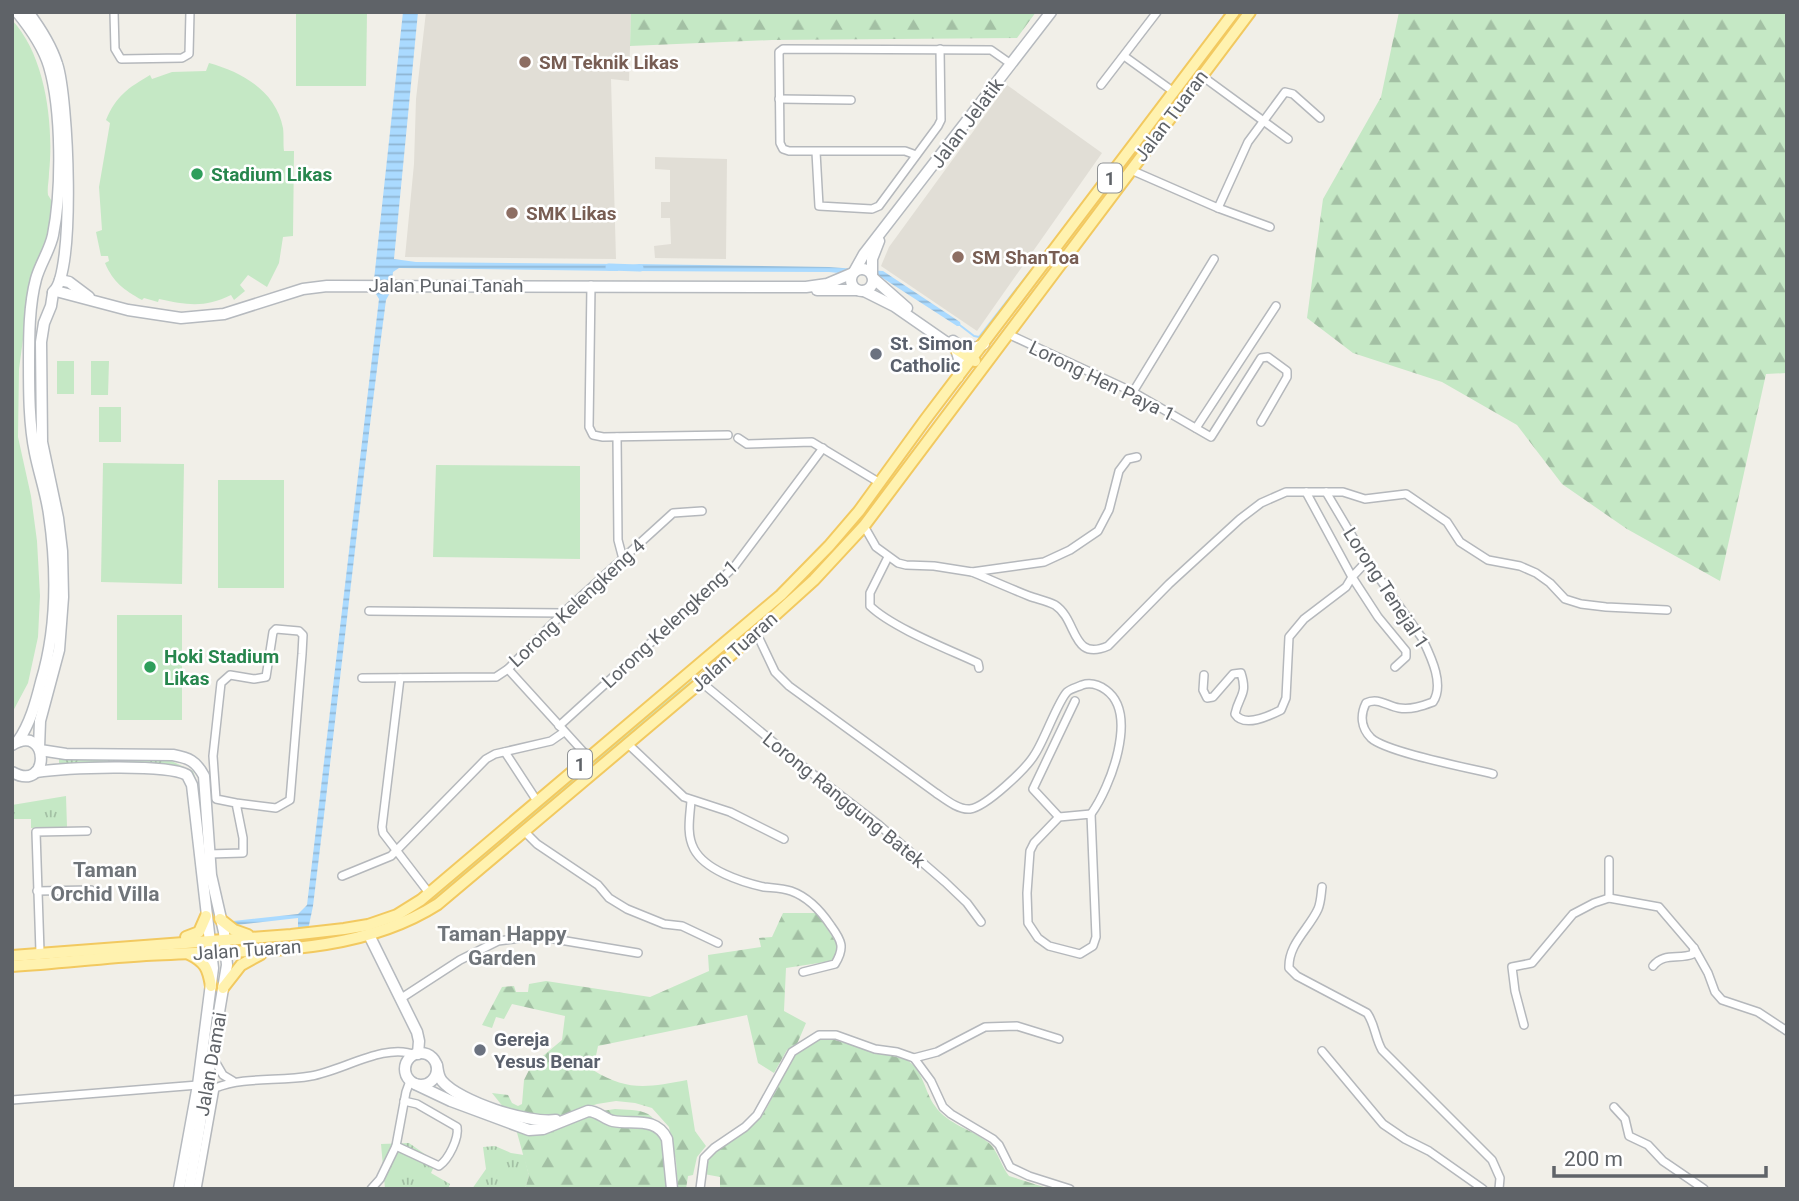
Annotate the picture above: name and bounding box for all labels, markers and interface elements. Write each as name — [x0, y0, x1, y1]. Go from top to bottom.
place label: SM Teknik Likas — [539, 51, 679, 74]
marker: SM Teknik Likas — [517, 54, 533, 70]
street label: Jalan Tuaran — [1129, 66, 1213, 166]
street label: Jalan Jelatik — [926, 73, 1009, 173]
place label: Stadium Likas — [211, 163, 332, 186]
road number: 1 — [1098, 163, 1122, 192]
marker: Stadium Likas — [189, 166, 205, 182]
place label: SMK Likas — [526, 202, 617, 225]
marker: SMK Likas — [504, 205, 520, 221]
place label: SM ShanToa — [972, 246, 1079, 269]
marker: SM ShanToa — [950, 249, 966, 265]
street label: Jalan Punai Tanah — [368, 274, 524, 297]
place label: St. Simon Catholic — [890, 332, 973, 377]
street label: Lorong Hen Paya 1 — [1025, 336, 1179, 426]
marker: St. Simon Catholic — [868, 346, 884, 362]
street label: Lorong Tenejal 1 — [1338, 523, 1434, 653]
street label: Lorong Kelengkeng 4 — [504, 534, 650, 672]
street label: Lorong Kelengkeng 1 — [597, 555, 743, 693]
street label: Jalan Tuaran — [686, 607, 782, 697]
place label: Hoki Stadium Likas — [164, 645, 279, 690]
marker: Hoki Stadium Likas — [142, 659, 158, 675]
street label: Lorong Ranggung Batek — [758, 727, 930, 873]
road number: 1 — [568, 750, 592, 778]
district label: Taman Orchid Villa — [51, 858, 159, 906]
district label: Taman Happy Garden — [437, 922, 567, 970]
street label: Jalan Tuaran — [192, 935, 302, 965]
street label: Jalan Damai — [191, 1010, 231, 1118]
place label: Gereja Yesus Benar — [494, 1028, 601, 1073]
marker: Gereja Yesus Benar — [472, 1042, 488, 1058]
scale bar — [1554, 1134, 1766, 1178]
text: 200 m — [1564, 1147, 1623, 1171]

